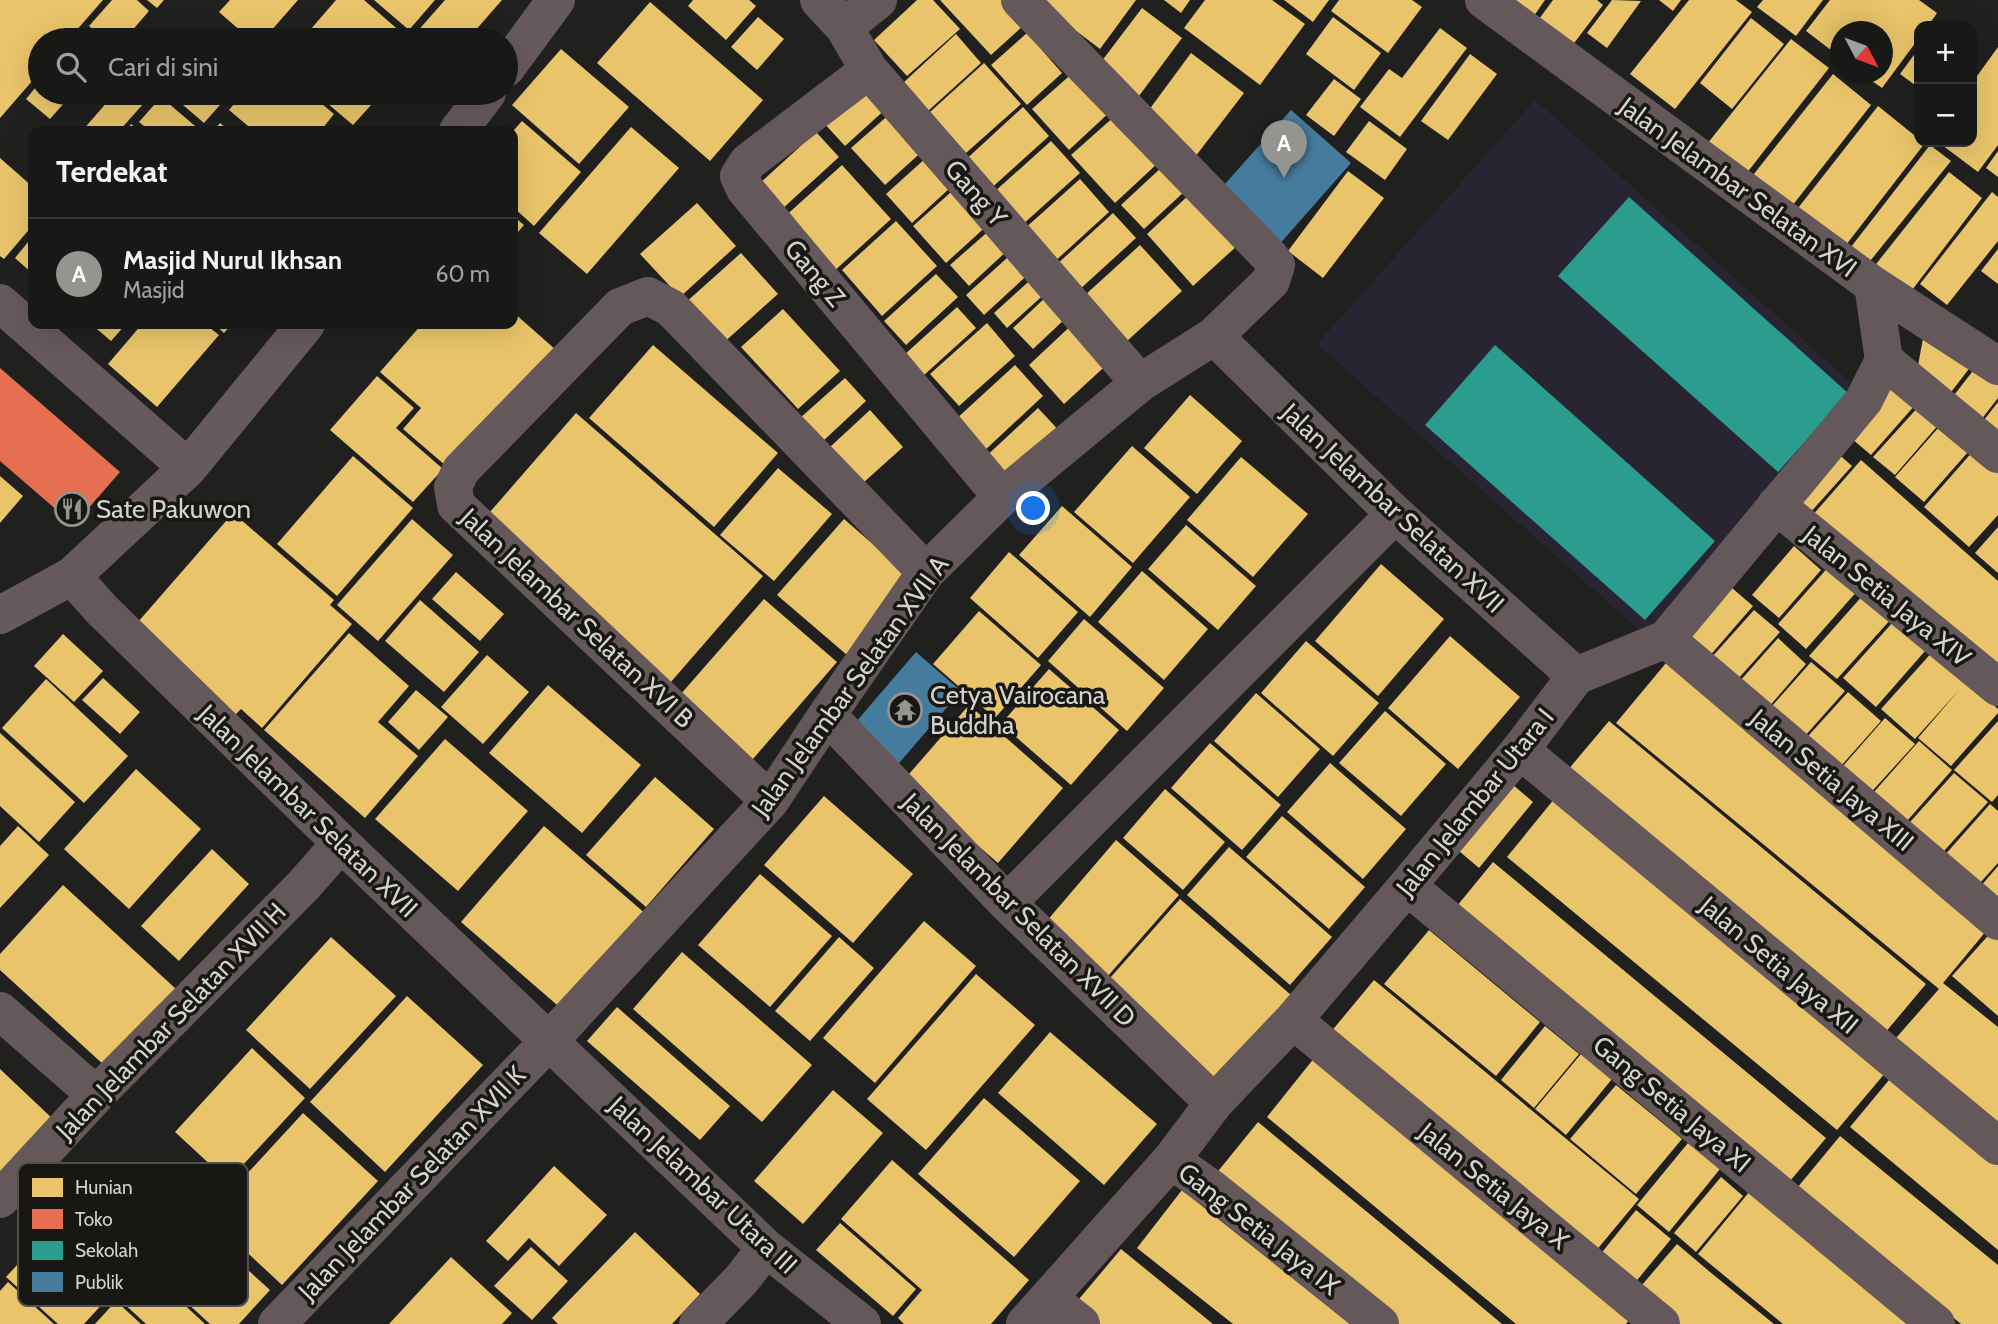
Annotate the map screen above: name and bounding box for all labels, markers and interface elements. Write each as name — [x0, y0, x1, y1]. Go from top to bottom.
north arrow — [1830, 21, 1893, 84]
map controls — [1914, 21, 1977, 147]
button: + — [1914, 21, 1977, 84]
search box — [28, 28, 518, 105]
icon: search — [52, 48, 90, 86]
text: Cari di sini — [108, 51, 218, 83]
button: − — [1914, 84, 1977, 147]
street label: Jalan Jelambar Selatan XVI — [1612, 89, 1863, 284]
pin: A — [1261, 120, 1307, 178]
text: Terdekat — [56, 153, 168, 190]
street label: Gang Y — [938, 153, 1014, 233]
street label: Gang Z — [778, 233, 853, 314]
text: Masjid Nurul Ikhsan — [123, 244, 342, 276]
text: A — [72, 260, 86, 288]
text: 60 m — [436, 260, 490, 288]
text: Masjid — [123, 276, 185, 304]
street label: Jalan Jelambar Selatan XVII — [1274, 396, 1511, 620]
restaurant icon: Sate Pakuwon — [53, 490, 91, 528]
your location — [1016, 491, 1050, 525]
place label: Sate Pakuwon — [96, 493, 251, 525]
street label: Jalan Jelambar Selatan XVI B — [453, 501, 700, 735]
street label: Jalan Setia Jaya XIV — [1796, 518, 1977, 673]
street label: Jalan Jelambar Selatan XVII A — [744, 549, 955, 824]
place label: Cetya Vairocana Buddha — [930, 679, 1106, 741]
temple icon: Cetya Vairocana Buddha — [886, 691, 924, 729]
street label: Jalan Jelambar Selatan XVII — [191, 697, 424, 924]
street label: Jalan Jelambar Utara I — [1389, 702, 1561, 903]
street label: Jalan Setia Jaya XIII — [1743, 702, 1920, 858]
street label: Jalan Jelambar Selatan XVII D — [895, 786, 1143, 1034]
street label: Jalan Setia Jaya XII — [1692, 889, 1865, 1041]
street label: Jalan Jelambar Selatan XVII H — [49, 896, 293, 1147]
street label: Gang Setia Jaya XI — [1587, 1029, 1757, 1179]
street label: Jalan Jelambar Selatan XVII K — [291, 1059, 533, 1308]
street label: Jalan Jelambar Utara III — [601, 1089, 804, 1281]
street label: Jalan Setia Jaya X — [1412, 1115, 1576, 1257]
street label: Gang Setia Jaya IX — [1172, 1156, 1347, 1302]
legend — [18, 1163, 248, 1306]
text: Hunian — [75, 1176, 133, 1199]
text: Toko — [75, 1208, 113, 1231]
text: Sekolah — [75, 1239, 138, 1262]
text: Publik — [75, 1271, 124, 1294]

